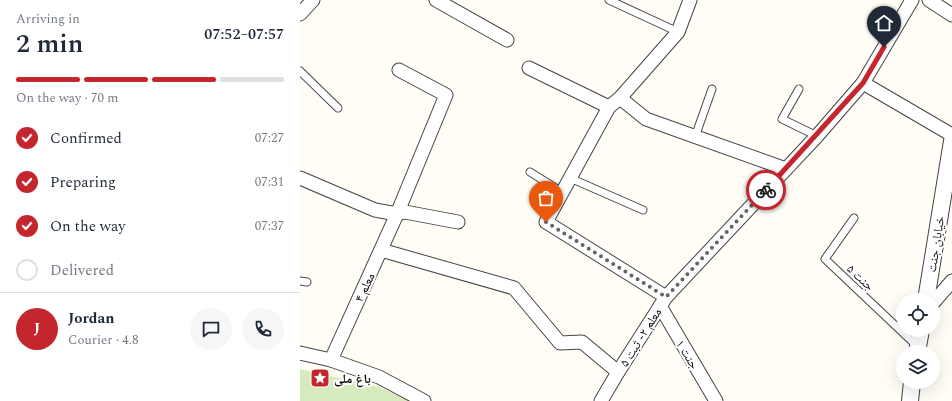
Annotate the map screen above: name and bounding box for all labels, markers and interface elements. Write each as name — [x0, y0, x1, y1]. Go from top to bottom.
pin — [867, 6, 901, 47]
text: Arriving in — [16, 9, 80, 29]
icon: home — [873, 12, 895, 34]
text: 07:52–07:57 — [204, 23, 284, 46]
text: 2 min — [16, 24, 83, 64]
text: On the way · 70 m — [16, 88, 119, 108]
icon: check — [16, 127, 38, 149]
text: Confirmed — [50, 127, 122, 150]
text: 07:27 — [255, 128, 284, 148]
courier — [746, 170, 786, 210]
icon: check — [16, 171, 38, 193]
text: Preparing — [50, 171, 116, 194]
text: 07:31 — [255, 172, 284, 192]
icon: bike — [755, 179, 777, 201]
pin — [529, 181, 563, 222]
icon: bag — [535, 187, 557, 209]
icon: check — [16, 215, 38, 237]
text: On the way — [50, 215, 125, 238]
street label: خیابان جنت — [922, 215, 950, 274]
text: 07:37 — [255, 216, 284, 236]
text: Delivered — [50, 259, 114, 282]
street label: جنت ۵ — [842, 260, 879, 296]
street label: معلم ۴ — [349, 269, 380, 305]
map controls — [896, 293, 940, 389]
button: locate — [896, 293, 940, 337]
street label: معلم ۲- ثبت ۵ — [615, 304, 667, 371]
text: Jordan — [68, 307, 115, 330]
button: chat — [190, 308, 232, 350]
button: phone — [242, 308, 284, 350]
text: J — [34, 317, 40, 340]
text: Courier · 4.8 — [68, 330, 138, 350]
street label: جنت ۱ — [670, 336, 704, 373]
button: layers — [896, 345, 940, 389]
place icon: باغ ملی — [309, 367, 331, 389]
place label: باغ ملی — [334, 369, 371, 389]

